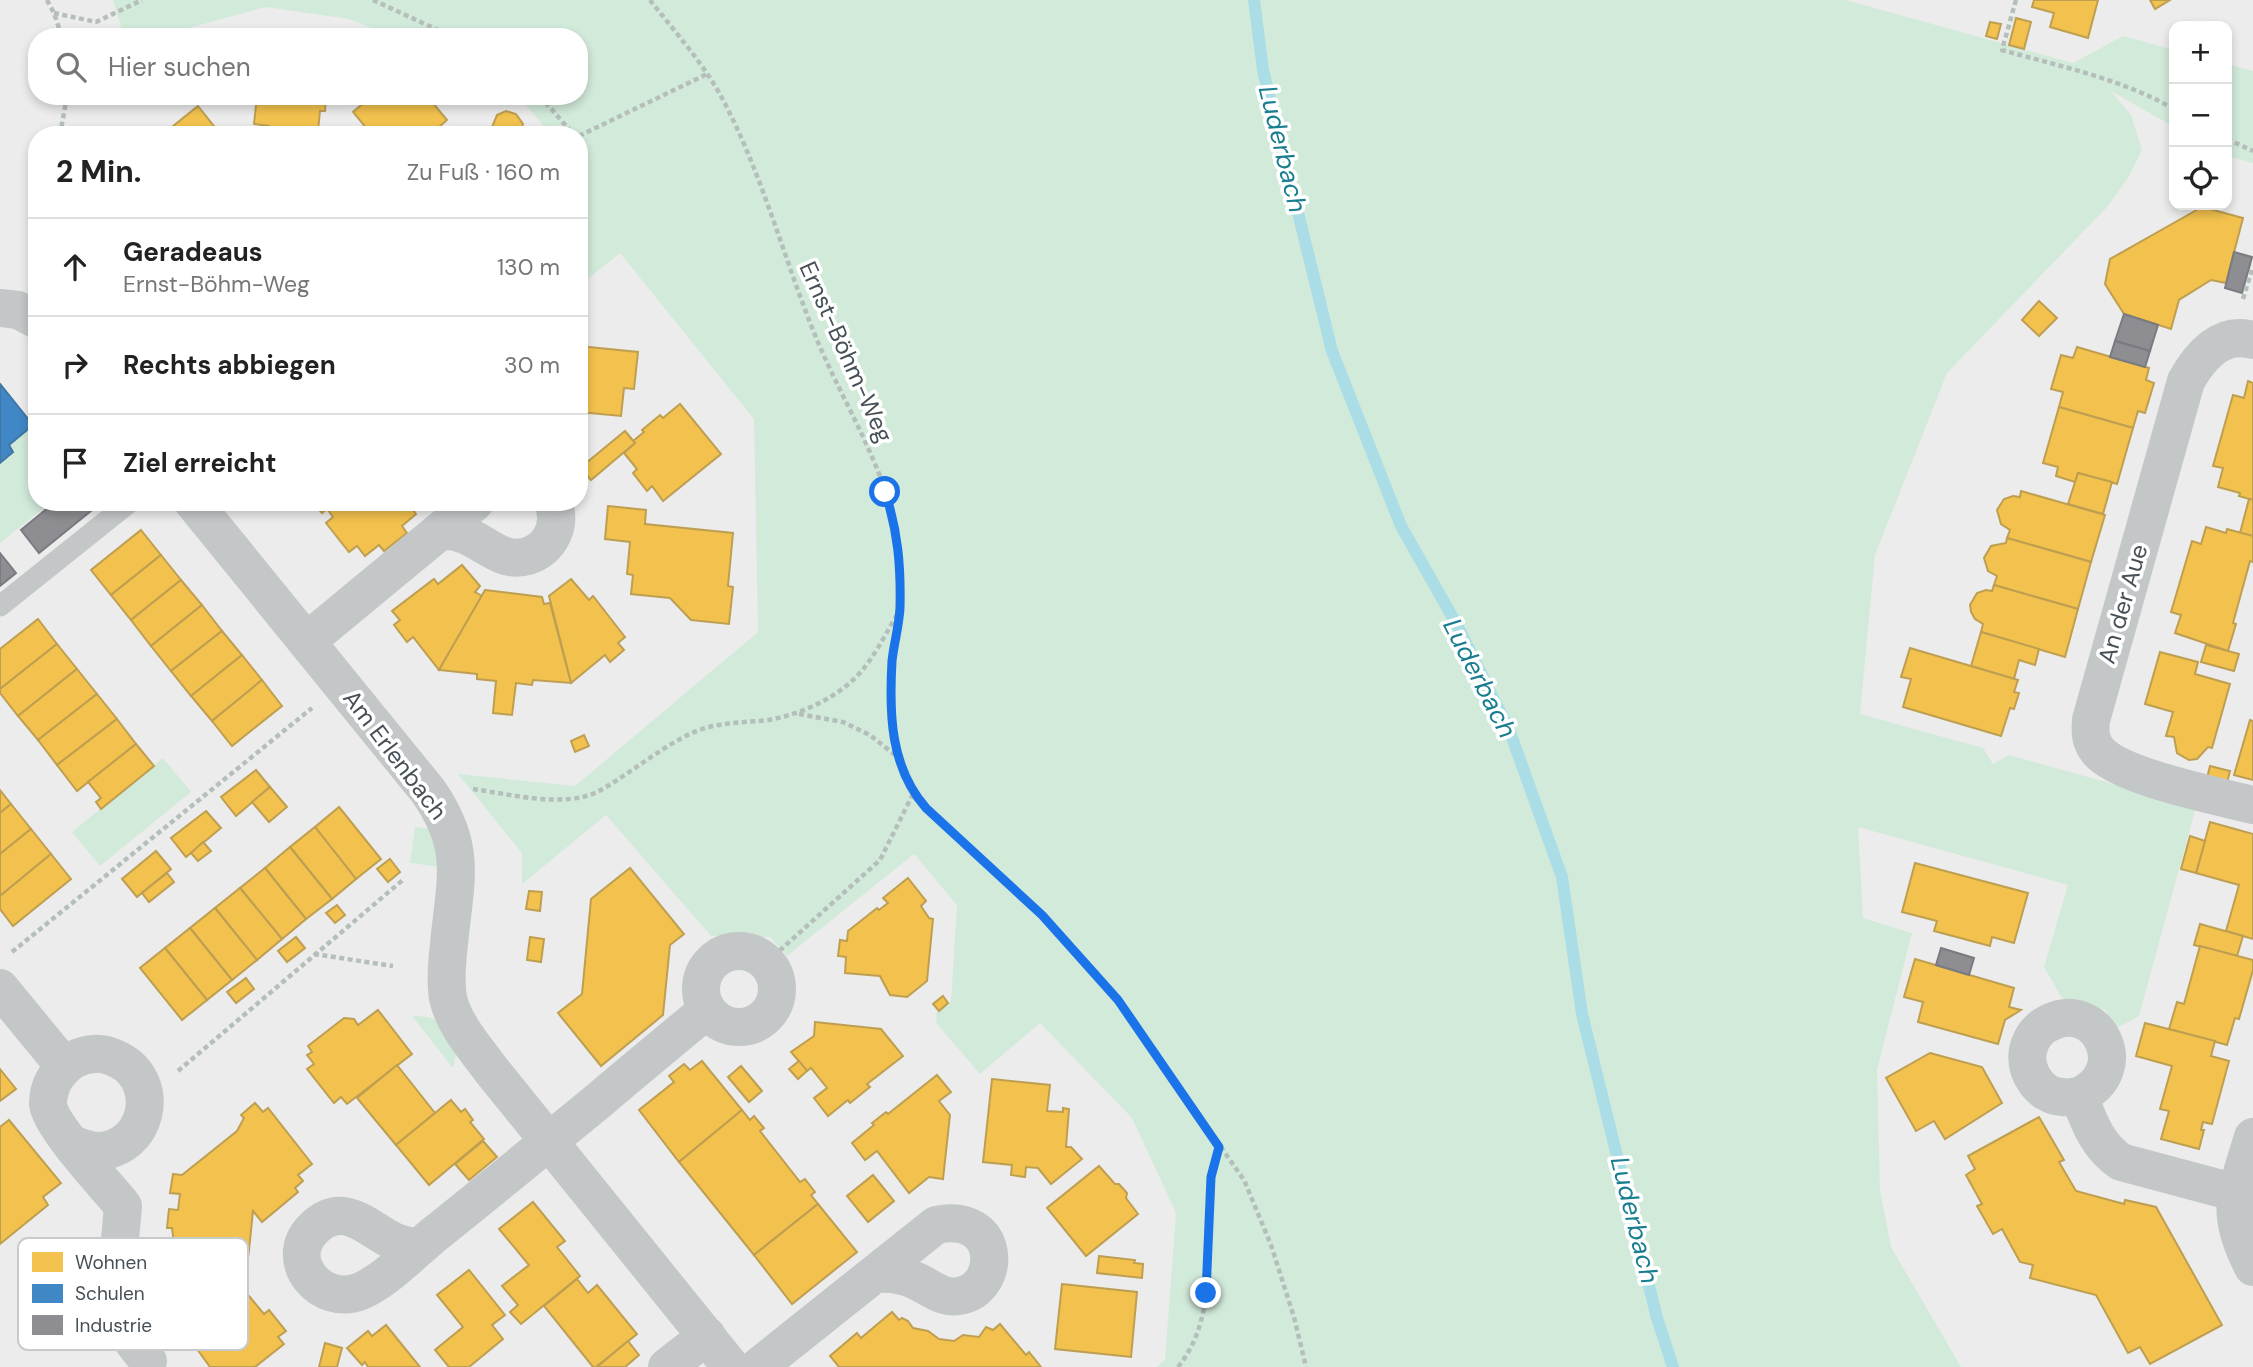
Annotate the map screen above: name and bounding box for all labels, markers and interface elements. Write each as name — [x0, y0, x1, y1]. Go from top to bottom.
map controls — [2169, 21, 2232, 210]
button: + — [2169, 21, 2232, 84]
search box — [28, 28, 588, 105]
icon: search — [52, 48, 90, 86]
text: Hier suchen — [108, 50, 251, 84]
water label: Luderbach — [1251, 82, 1315, 216]
button: − — [2169, 84, 2232, 147]
button: locate — [2169, 147, 2232, 210]
text: 2 Min. — [56, 152, 141, 191]
text: Zu Fuß · 160 m — [407, 157, 560, 187]
text: Geradeaus — [123, 235, 263, 269]
icon: ahead — [56, 248, 94, 286]
text: 130 m — [497, 252, 560, 282]
street label: Ernst-Böhm-Weg — [793, 256, 900, 447]
text: Ernst-Böhm-Weg — [123, 269, 310, 299]
icon: right — [56, 346, 94, 384]
text: Rechts abbiegen — [123, 348, 336, 382]
text: 30 m — [504, 350, 560, 380]
icon: arrive — [56, 444, 94, 482]
text: Ziel erreicht — [123, 446, 276, 480]
route start — [869, 476, 900, 507]
street label: An der Aue — [2091, 540, 2154, 667]
water label: Luderbach — [1435, 612, 1525, 744]
street label: Am Erlenbach — [337, 684, 454, 826]
water label: Luderbach — [1603, 1153, 1667, 1287]
legend — [18, 1238, 248, 1350]
text: Wohnen — [75, 1250, 147, 1275]
route end — [1190, 1277, 1221, 1308]
text: Schulen — [75, 1281, 145, 1306]
text: Industrie — [75, 1313, 152, 1338]

